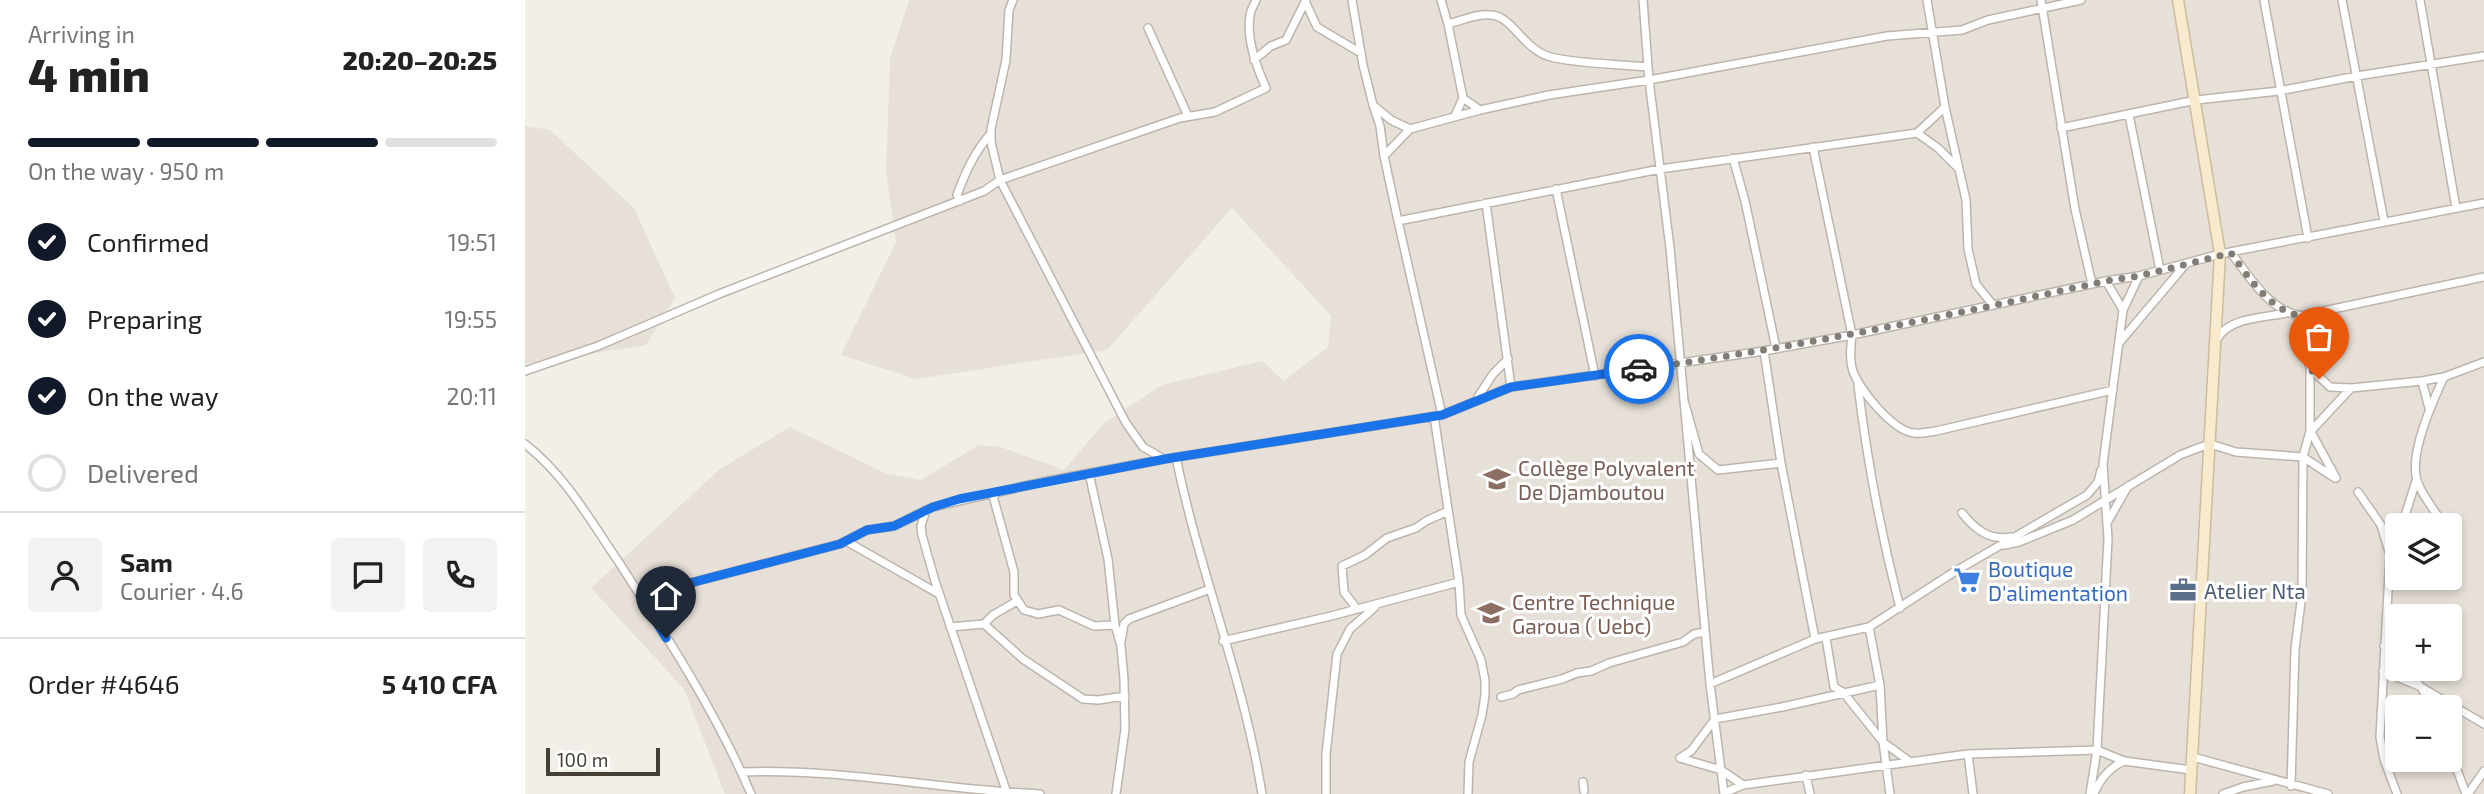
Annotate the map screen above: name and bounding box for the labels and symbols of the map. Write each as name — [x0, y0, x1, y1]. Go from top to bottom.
pin — [2289, 307, 2349, 379]
courier — [1604, 334, 1674, 404]
place label: Collège Polyvalent De Djamboutou — [1518, 455, 1695, 505]
school or university icon: Collège Polyvalent De Djamboutou — [1482, 464, 1512, 494]
place label: Boutique D'alimentation — [1988, 556, 2128, 605]
supermarket icon: Boutique D'alimentation — [1952, 565, 1982, 595]
pin — [636, 566, 696, 638]
office icon: Atelier Nta — [2168, 575, 2198, 605]
place label: Atelier Nta — [2204, 578, 2306, 603]
place label: Centre Technique Garoua ( Uebc) — [1512, 589, 1675, 638]
school or university icon: Centre Technique Garoua ( Uebc) — [1476, 598, 1506, 628]
scale bar — [546, 745, 660, 777]

